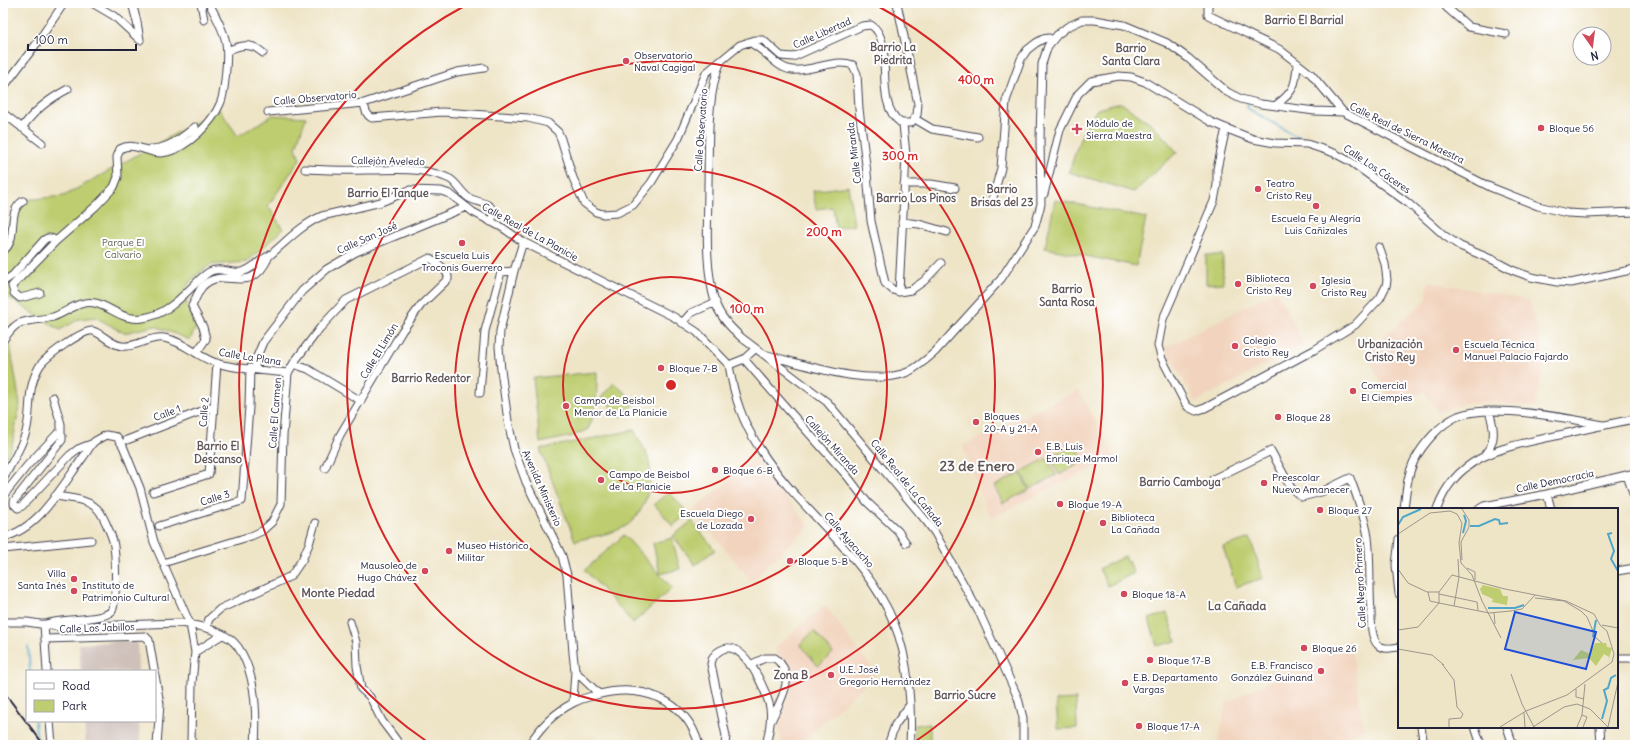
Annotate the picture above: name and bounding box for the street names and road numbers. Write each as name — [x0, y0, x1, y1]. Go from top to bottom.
street label: Calle Libertad — [791, 14, 853, 52]
street label: Calle Observatorio — [273, 88, 357, 108]
street label: Calle Observatorio — [692, 88, 710, 172]
street label: Calle Real de Sierra Maestra — [1348, 100, 1467, 167]
street label: Calle Miranda — [844, 121, 864, 184]
street label: Calle Los Cáceres — [1341, 142, 1414, 197]
street label: Callejón Aveledo — [351, 154, 425, 168]
street label: Calle Real de La Planicie — [480, 200, 580, 264]
street label: Calle San José — [335, 219, 399, 257]
street label: Calle El Limón — [357, 321, 401, 381]
street label: Calle La Plana — [218, 346, 283, 368]
street label: Calle El Carmen — [266, 377, 284, 449]
street label: Calle 2 — [196, 396, 212, 427]
street label: Calle 1 — [151, 402, 183, 424]
street label: Callejón Miranda — [802, 413, 862, 478]
street label: Calle Real de La Cañada — [868, 437, 946, 530]
street label: Avenida Ministerio — [519, 448, 565, 528]
street label: Calle Democracia — [1515, 466, 1595, 496]
street label: Calle 3 — [199, 487, 232, 509]
street label: Calle Ayacucho — [821, 509, 877, 571]
street label: Calle Negro Primero — [1351, 537, 1369, 628]
street label: Calle Los Jabillos — [59, 620, 135, 636]

